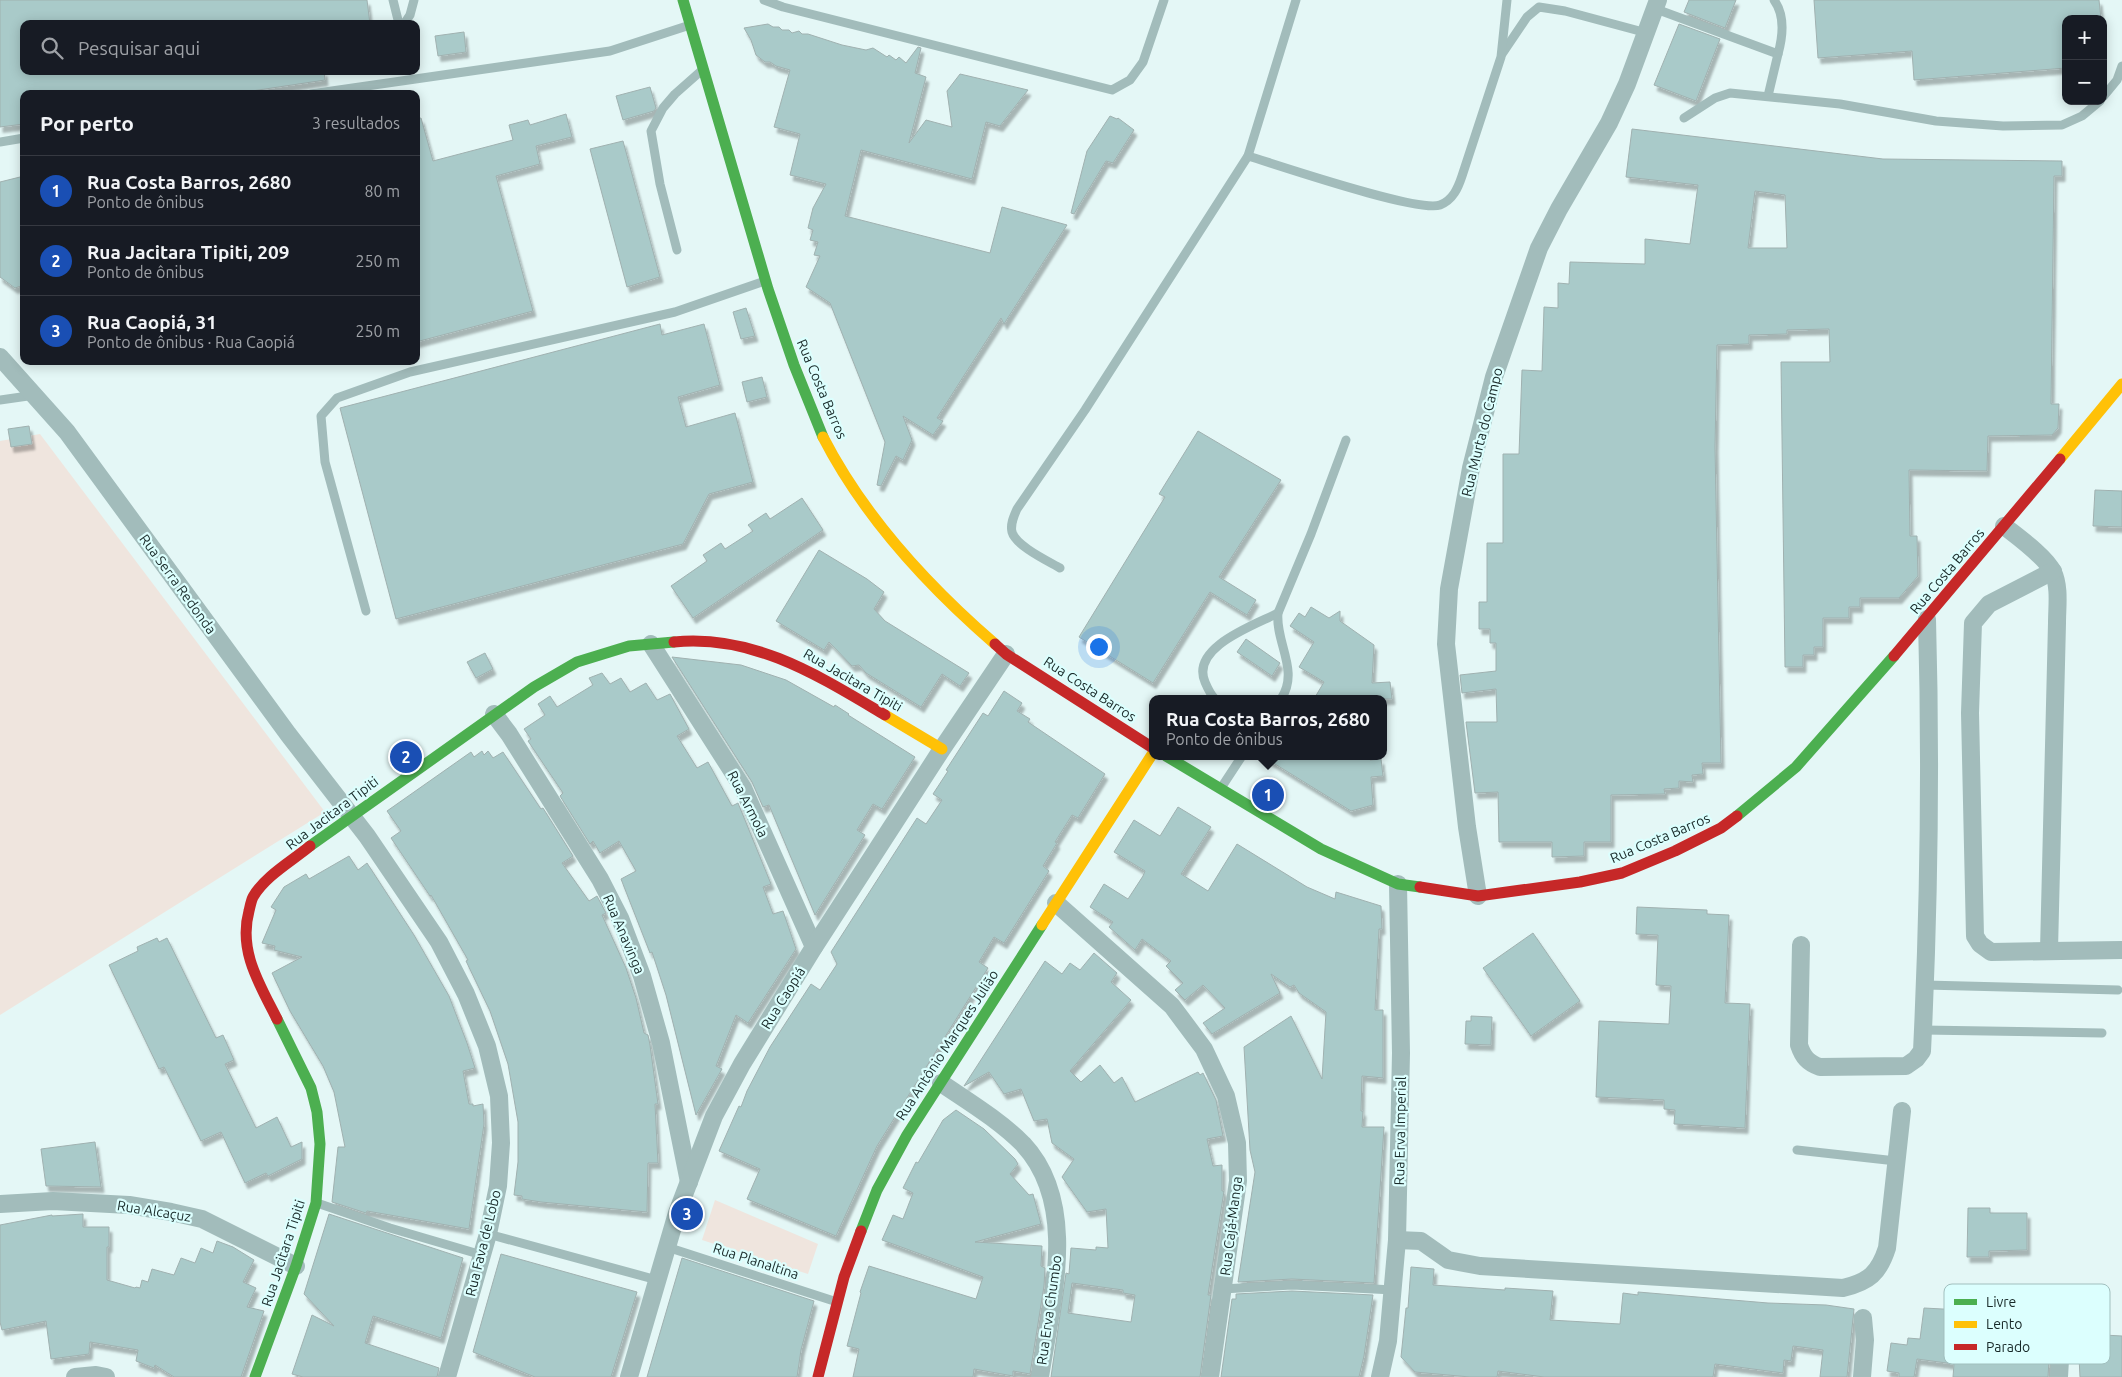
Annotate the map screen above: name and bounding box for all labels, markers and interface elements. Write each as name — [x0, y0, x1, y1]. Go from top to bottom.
map controls — [2062, 15, 2107, 105]
button: + — [2062, 15, 2107, 60]
search box — [20, 20, 420, 75]
icon: search — [38, 34, 66, 62]
text: Pesquisar aqui — [78, 37, 200, 59]
button: − — [2062, 60, 2107, 105]
text: Por perto — [40, 111, 134, 135]
text: 3 resultados — [312, 114, 400, 132]
text: Rua Costa Barros, 2680 — [87, 171, 291, 193]
text: 1 — [51, 182, 61, 200]
text: 80 m — [364, 182, 400, 200]
text: Ponto de ônibus — [87, 193, 204, 211]
text: Rua Jacitara Tipiti, 209 — [87, 241, 289, 263]
text: 2 — [51, 252, 61, 270]
text: 250 m — [355, 252, 400, 270]
text: Ponto de ônibus — [87, 263, 204, 281]
text: Rua Caopiá, 31 — [87, 311, 217, 333]
text: 3 — [51, 322, 61, 340]
text: 250 m — [355, 322, 400, 340]
text: Ponto de ônibus · Rua Caopiá — [87, 333, 295, 351]
street label: Rua Costa Barros — [794, 337, 850, 441]
street label: Rua Murta do Campo — [1458, 366, 1506, 498]
street label: Rua Costa Barros — [1907, 525, 1987, 617]
street label: Rua Serra Redonda — [136, 531, 220, 637]
your location — [1086, 634, 1112, 660]
street label: Rua Jacitara Tipiti — [801, 645, 905, 715]
street label: Rua Costa Barros — [1041, 653, 1139, 725]
popup — [1149, 695, 1387, 760]
text: Rua Costa Barros, 2680 — [1166, 708, 1370, 730]
text: Ponto de ônibus — [1166, 730, 1283, 748]
pin: 2 — [390, 738, 422, 776]
street label: Rua Armola — [724, 768, 772, 840]
street label: Rua Jacitara Tipiti — [283, 773, 381, 853]
pin: 1 — [1252, 776, 1284, 814]
street label: Rua Costa Barros — [1608, 810, 1712, 866]
street label: Rua Anavinga — [600, 892, 648, 976]
street label: Rua Caopiá — [758, 964, 808, 1032]
street label: Rua Antônio Marques Julião — [892, 967, 1002, 1123]
street label: Rua Erva Imperial — [1391, 1076, 1409, 1186]
street label: Rua Cajá-Manga — [1217, 1175, 1245, 1277]
street label: Rua Fava de Lobo — [462, 1188, 504, 1298]
pin: 3 — [671, 1195, 703, 1233]
street label: Rua Alcaçuz — [116, 1197, 192, 1225]
street label: Rua Jacitara Tipiti — [258, 1198, 308, 1308]
street label: Rua Planaltina — [711, 1240, 801, 1282]
street label: Rua Erva Chumbo — [1033, 1254, 1065, 1366]
legend — [1944, 1284, 2110, 1364]
text: Livre — [1986, 1294, 2016, 1310]
text: Lento — [1986, 1316, 2023, 1332]
text: Parado — [1986, 1339, 2030, 1355]

